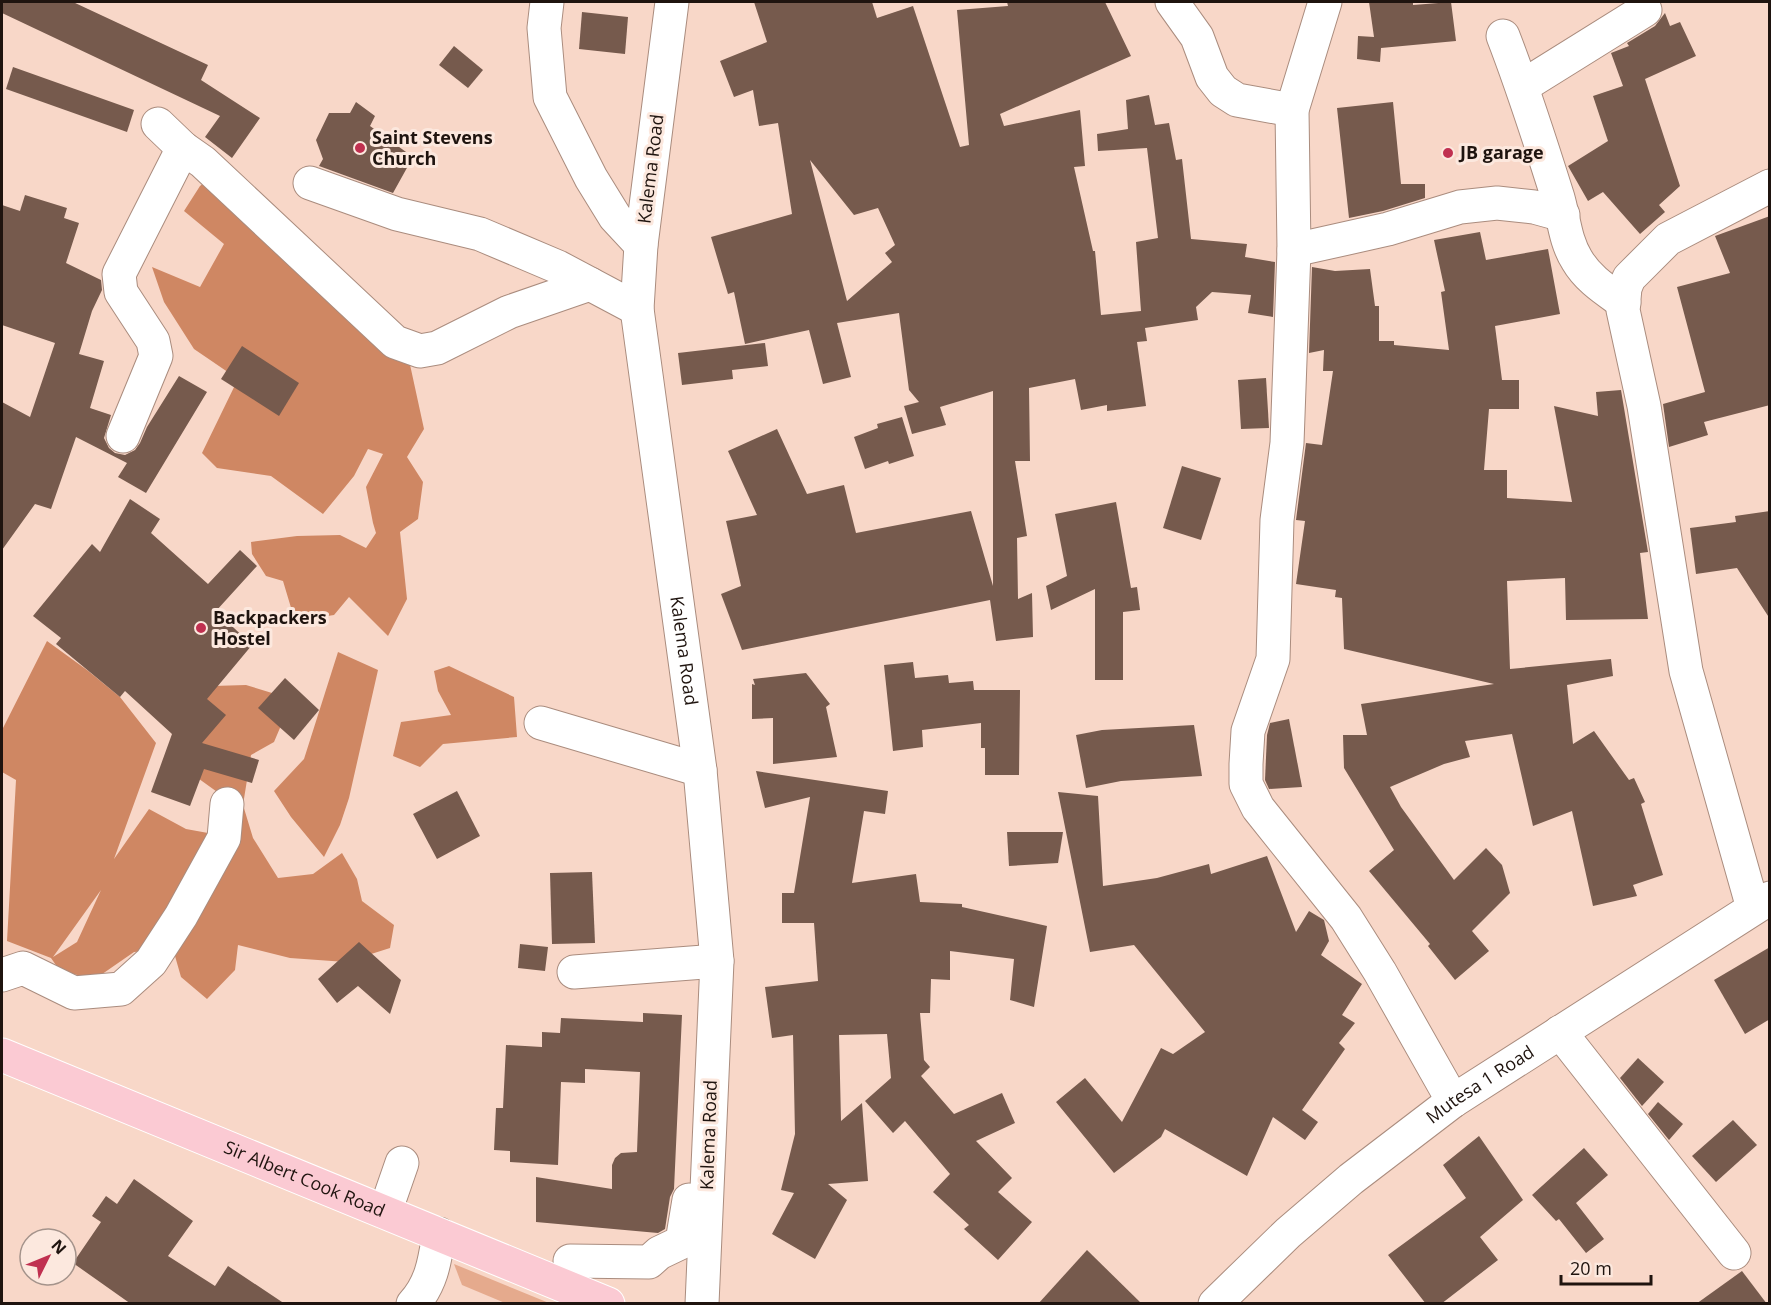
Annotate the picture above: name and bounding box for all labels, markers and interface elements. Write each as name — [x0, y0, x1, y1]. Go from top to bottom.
street label: Kalema Road — [631, 113, 669, 225]
place label: Saint Stevens Church — [372, 125, 493, 170]
place label: JB garage — [1458, 140, 1544, 164]
marker: Saint Stevens Church — [353, 141, 367, 155]
marker: JB garage — [1441, 146, 1455, 160]
street label: Kalema Road — [665, 594, 704, 707]
place label: Backpackers Hostel — [213, 605, 327, 650]
marker: Backpackers Hostel — [194, 621, 208, 635]
street label: Mutesa 1 Road — [1421, 1039, 1538, 1128]
street label: Kalema Road — [694, 1080, 722, 1190]
street label: Sir Albert Cook Road — [221, 1135, 389, 1222]
north arrow — [18, 1227, 78, 1287]
text: N — [46, 1235, 71, 1259]
scale bar — [1561, 1248, 1651, 1286]
text: 20 m — [1570, 1256, 1612, 1280]

